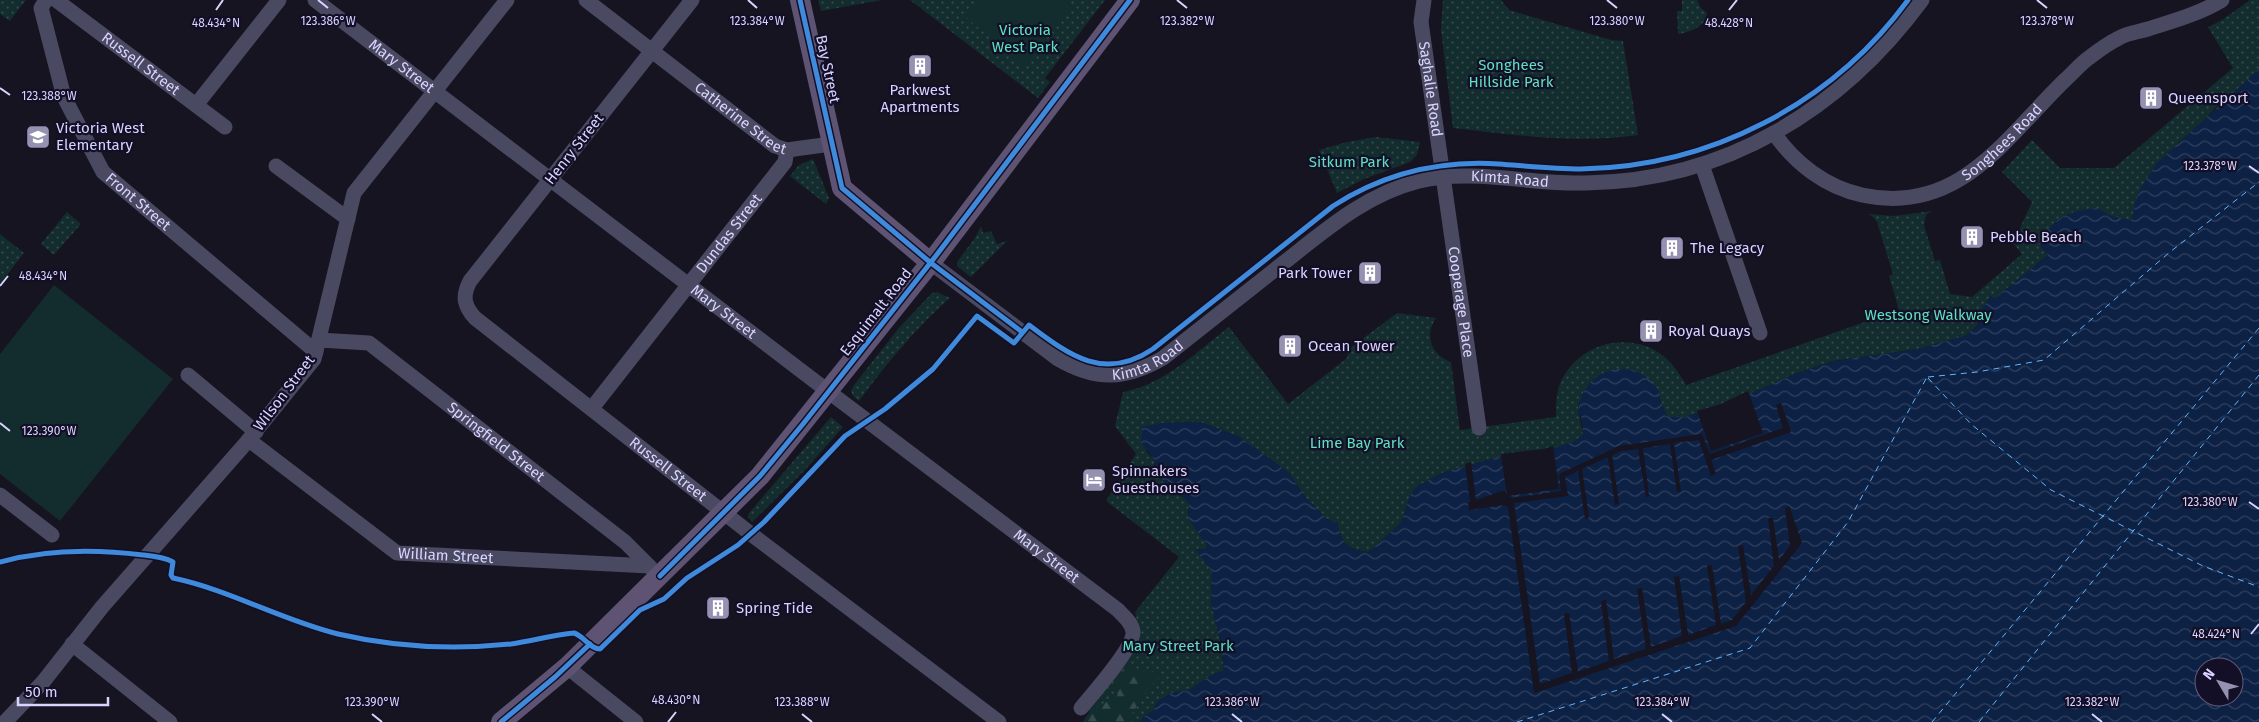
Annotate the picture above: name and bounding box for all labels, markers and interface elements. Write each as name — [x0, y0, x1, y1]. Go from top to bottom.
text: 123.386°W — [300, 14, 356, 28]
text: 123.384°W — [729, 14, 785, 28]
text: 123.382°W — [1160, 14, 1214, 28]
text: 123.380°W — [1589, 14, 1645, 28]
text: 123.378°W — [2020, 14, 2074, 28]
text: 48.434°N — [192, 16, 240, 30]
text: 48.428°N — [1705, 16, 1753, 30]
park label: Victoria West Park — [992, 21, 1058, 56]
street label: Russell Street — [98, 28, 184, 99]
street label: Bay Street — [812, 33, 844, 105]
street label: Mary Street — [365, 35, 439, 97]
street label: Saghalie Road — [1415, 40, 1446, 138]
building icon: Parkwest Apartments — [907, 53, 933, 79]
park label: Songhees Hillside Park — [1468, 56, 1554, 91]
street label: Catherine Street — [691, 78, 789, 158]
place label: Parkwest Apartments — [881, 81, 959, 116]
building icon: Queensport — [2138, 85, 2164, 111]
text: 123.388°W — [21, 89, 77, 103]
place label: Queensport — [2168, 89, 2249, 107]
street label: Songhees Road — [1958, 100, 2046, 185]
street label: Henry Street — [541, 110, 608, 188]
place label: Victoria West Elementary — [56, 119, 145, 154]
school or university icon: Victoria West Elementary — [25, 124, 51, 150]
park label: Sitkum Park — [1309, 153, 1390, 171]
text: 123.378°W — [2183, 159, 2237, 173]
street label: Kimta Road — [1471, 167, 1550, 191]
street label: Front Street — [102, 169, 175, 235]
street label: Dundas Street — [692, 190, 766, 277]
building icon: Pebble Beach — [1959, 224, 1985, 250]
place label: Pebble Beach — [1990, 228, 2082, 246]
building icon: The Legacy — [1659, 235, 1685, 261]
place label: The Legacy — [1690, 239, 1765, 257]
street label: Cooperage Place — [1444, 245, 1478, 359]
building icon: Park Tower — [1357, 260, 1383, 286]
place label: Park Tower — [1278, 264, 1352, 282]
street label: Esquimalt Road — [836, 265, 916, 359]
text: 48.434°N — [19, 269, 67, 283]
street label: Mary Street — [687, 281, 761, 343]
park label: Westsong Walkway — [1864, 306, 1992, 324]
building icon: Royal Quays — [1638, 318, 1664, 344]
place label: Royal Quays — [1668, 322, 1750, 340]
building icon: Ocean Tower — [1277, 333, 1303, 359]
street label: Kimta Road — [1111, 336, 1187, 384]
place label: Ocean Tower — [1308, 337, 1395, 355]
street label: Wilson Street — [250, 351, 319, 434]
street label: Springfield Street — [444, 398, 549, 486]
text: 123.390°W — [21, 424, 77, 438]
street label: Russell Street — [626, 433, 711, 505]
park label: Lime Bay Park — [1310, 434, 1405, 452]
place label: Spinnakers Guesthouses — [1112, 462, 1199, 497]
hotel icon: Spinnakers Guesthouses — [1081, 467, 1107, 493]
text: 123.380°W — [2182, 495, 2238, 509]
street label: Mary Street — [1010, 526, 1084, 587]
street label: William Street — [398, 544, 494, 567]
building icon: Spring Tide — [705, 595, 731, 621]
place label: Spring Tide — [736, 599, 813, 617]
text: 48.424°N — [2192, 627, 2240, 641]
park label: Mary Street Park — [1122, 637, 1234, 655]
north arrow — [2194, 657, 2244, 707]
text: N — [2200, 665, 2219, 683]
scale bar — [18, 674, 108, 706]
text: 50 m — [25, 683, 58, 701]
text: 48.430°N — [652, 693, 700, 707]
text: 123.390°W — [344, 695, 400, 709]
text: 123.388°W — [774, 695, 830, 709]
text: 123.386°W — [1204, 695, 1260, 709]
text: 123.384°W — [1634, 695, 1690, 709]
text: 123.382°W — [2065, 695, 2119, 709]

